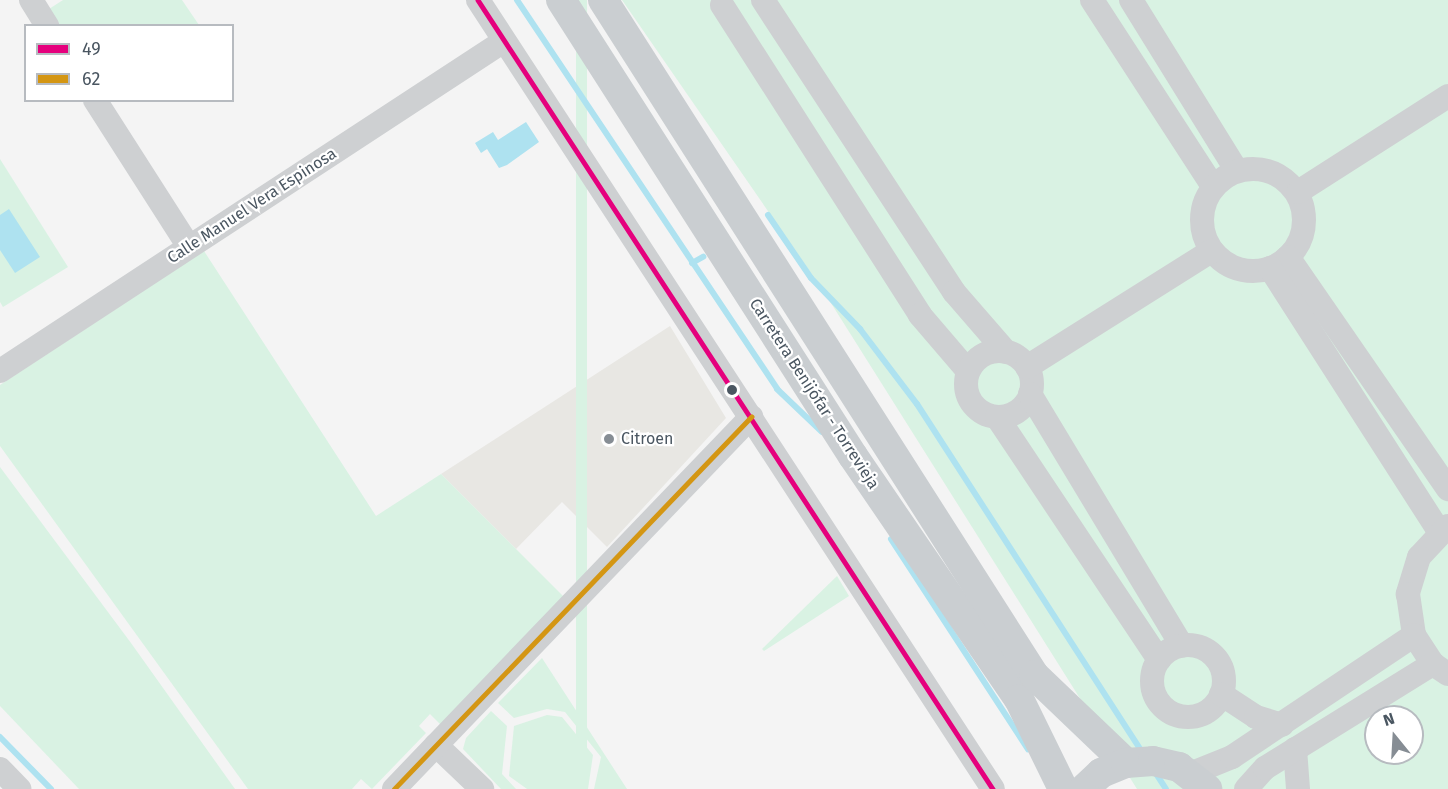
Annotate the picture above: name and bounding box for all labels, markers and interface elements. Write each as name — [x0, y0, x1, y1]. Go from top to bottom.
legend — [24, 24, 234, 102]
text: 49 — [82, 38, 101, 60]
text: 62 — [82, 68, 100, 90]
street label: Calle Manuel Vera Espinosa — [164, 144, 340, 268]
street label: Carretera Benijófar - Torrevieja — [745, 295, 883, 493]
unlabelled marker — [726, 384, 738, 396]
place label: Citroen — [621, 429, 673, 449]
marker: Citroen — [602, 432, 616, 446]
north arrow — [1364, 705, 1424, 765]
text: N — [1381, 709, 1397, 730]

